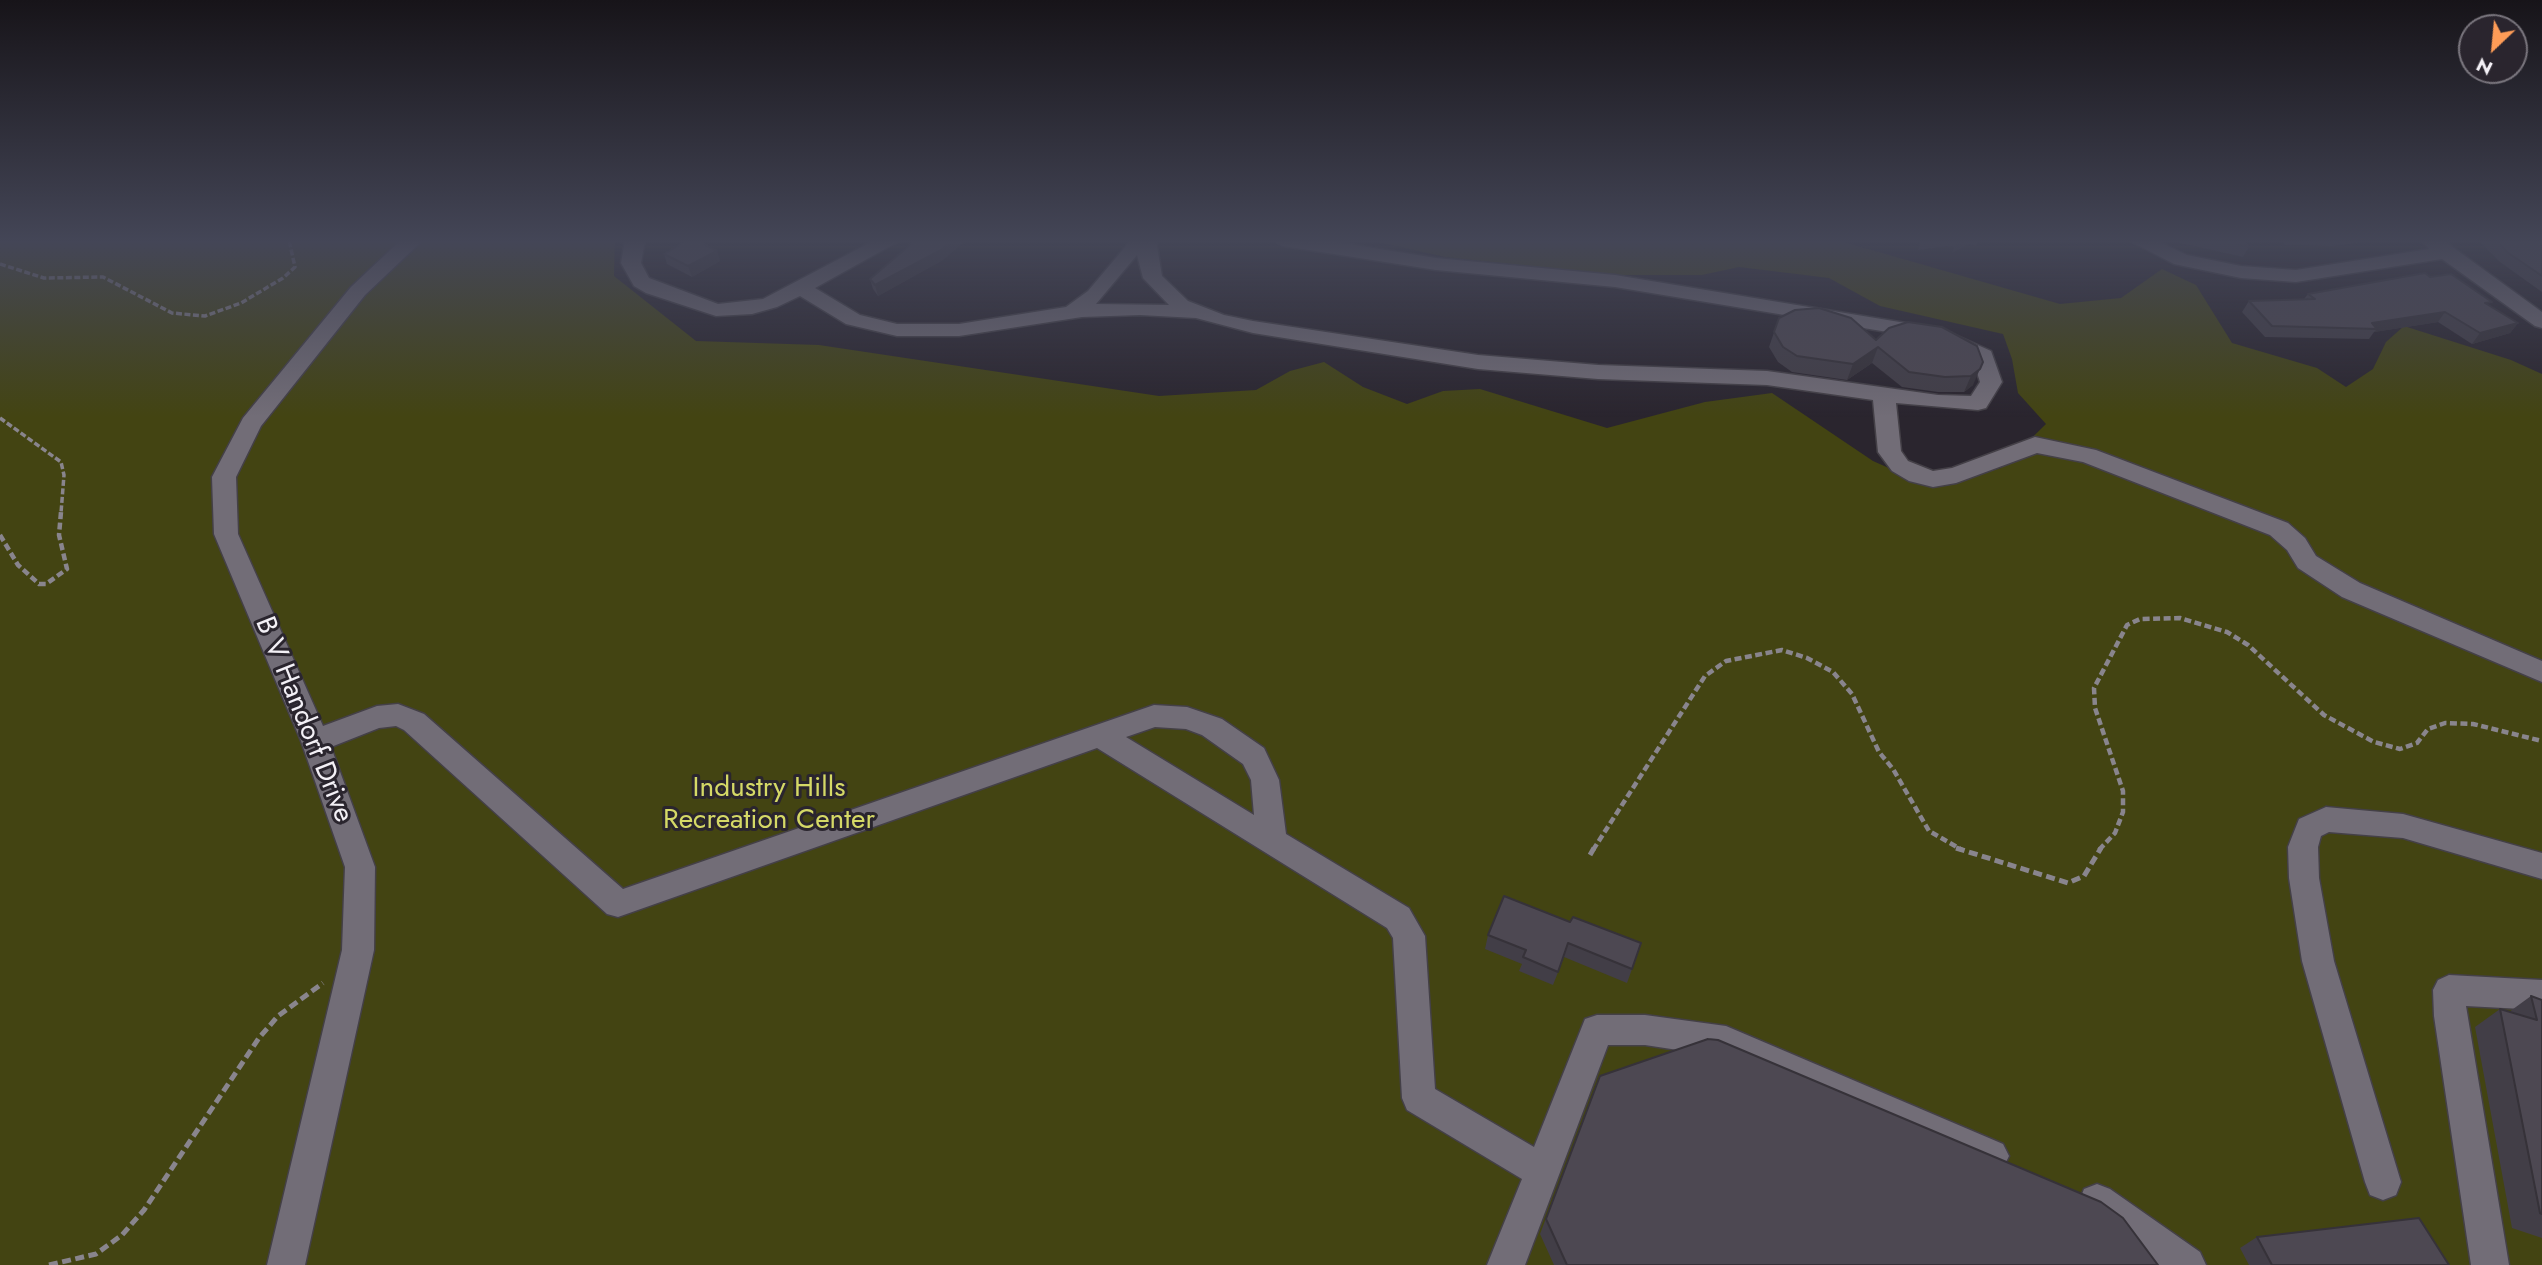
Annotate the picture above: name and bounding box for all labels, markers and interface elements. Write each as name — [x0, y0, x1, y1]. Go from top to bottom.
north arrow — [2458, 14, 2528, 84]
text: N — [2472, 51, 2497, 82]
street label: B V Handorf Drive — [246, 612, 360, 828]
park label: Industry Hills Recreation Center — [663, 772, 875, 838]

